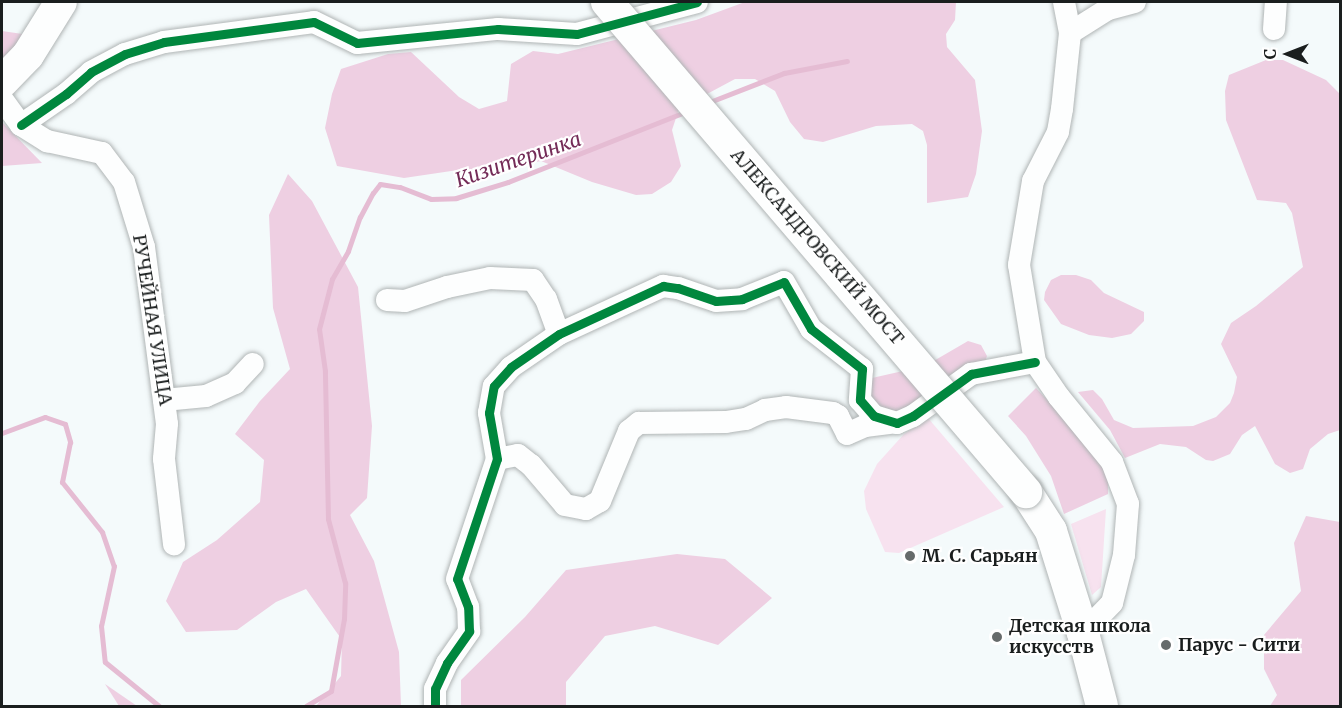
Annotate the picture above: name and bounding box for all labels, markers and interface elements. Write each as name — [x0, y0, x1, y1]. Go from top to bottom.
north arrow — [1258, 24, 1318, 84]
text: С — [1260, 49, 1280, 59]
water label: Кизитеринка — [452, 126, 584, 192]
street label: АЛЕКСАНДРОВСКИЙ МОСТ — [726, 145, 908, 349]
street label: РУЧЕЙНАЯ УЛИЦА — [128, 233, 176, 407]
place label: М. С. Сарьян — [922, 545, 1038, 567]
marker: М. С. Сарьян — [903, 549, 917, 563]
place label: Детская школа искусств — [1009, 616, 1151, 658]
marker: Детская школа искусств — [990, 630, 1004, 644]
place label: Парус - Сити — [1178, 634, 1300, 656]
marker: Парус - Сити — [1159, 638, 1173, 652]

